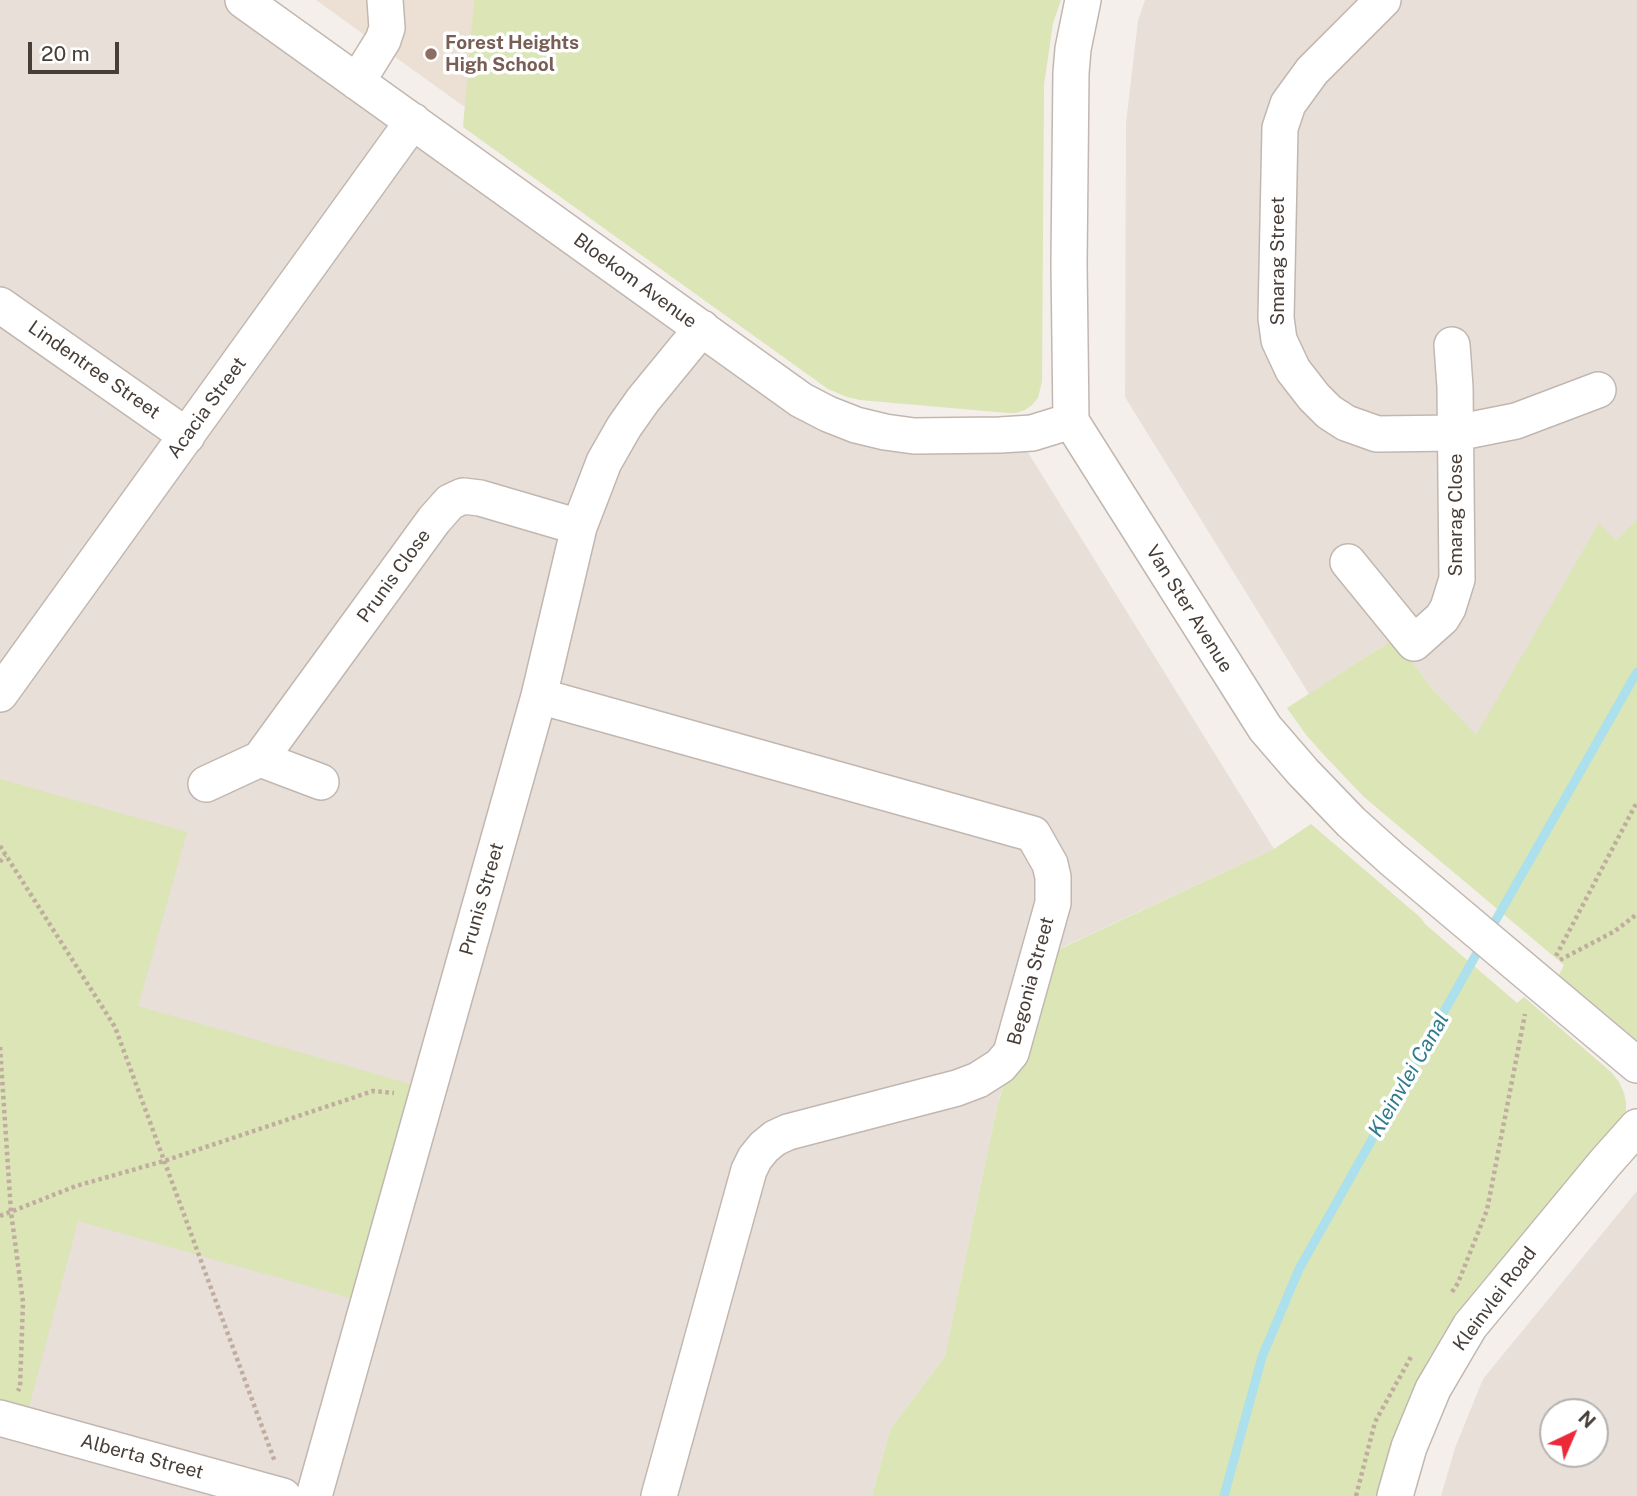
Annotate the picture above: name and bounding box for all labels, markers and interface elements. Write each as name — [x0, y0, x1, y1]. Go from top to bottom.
scale bar — [32, 28, 122, 72]
place label: Forest Heights High School — [445, 32, 579, 76]
text: 20 m — [41, 41, 90, 66]
marker: Forest Heights High School — [423, 46, 439, 62]
street label: Smarag Street — [1267, 196, 1289, 326]
street label: Bloekom Avenue — [569, 229, 701, 333]
street label: Lindentree Street — [24, 316, 164, 424]
street label: Acacia Street — [163, 353, 251, 463]
street label: Smarag Close — [1445, 453, 1467, 577]
street label: Prunis Close — [352, 525, 436, 627]
street label: Van Ster Avenue — [1141, 541, 1237, 677]
street label: Prunis Street — [455, 840, 509, 958]
street label: Begonia Street — [1003, 914, 1059, 1048]
water label: Kleinvlei Canal — [1363, 1008, 1455, 1142]
street label: Kleinvlei Road — [1448, 1242, 1542, 1356]
north arrow — [1539, 1398, 1609, 1468]
text: N — [1574, 1406, 1600, 1432]
street label: Alberta Street — [78, 1430, 206, 1484]

